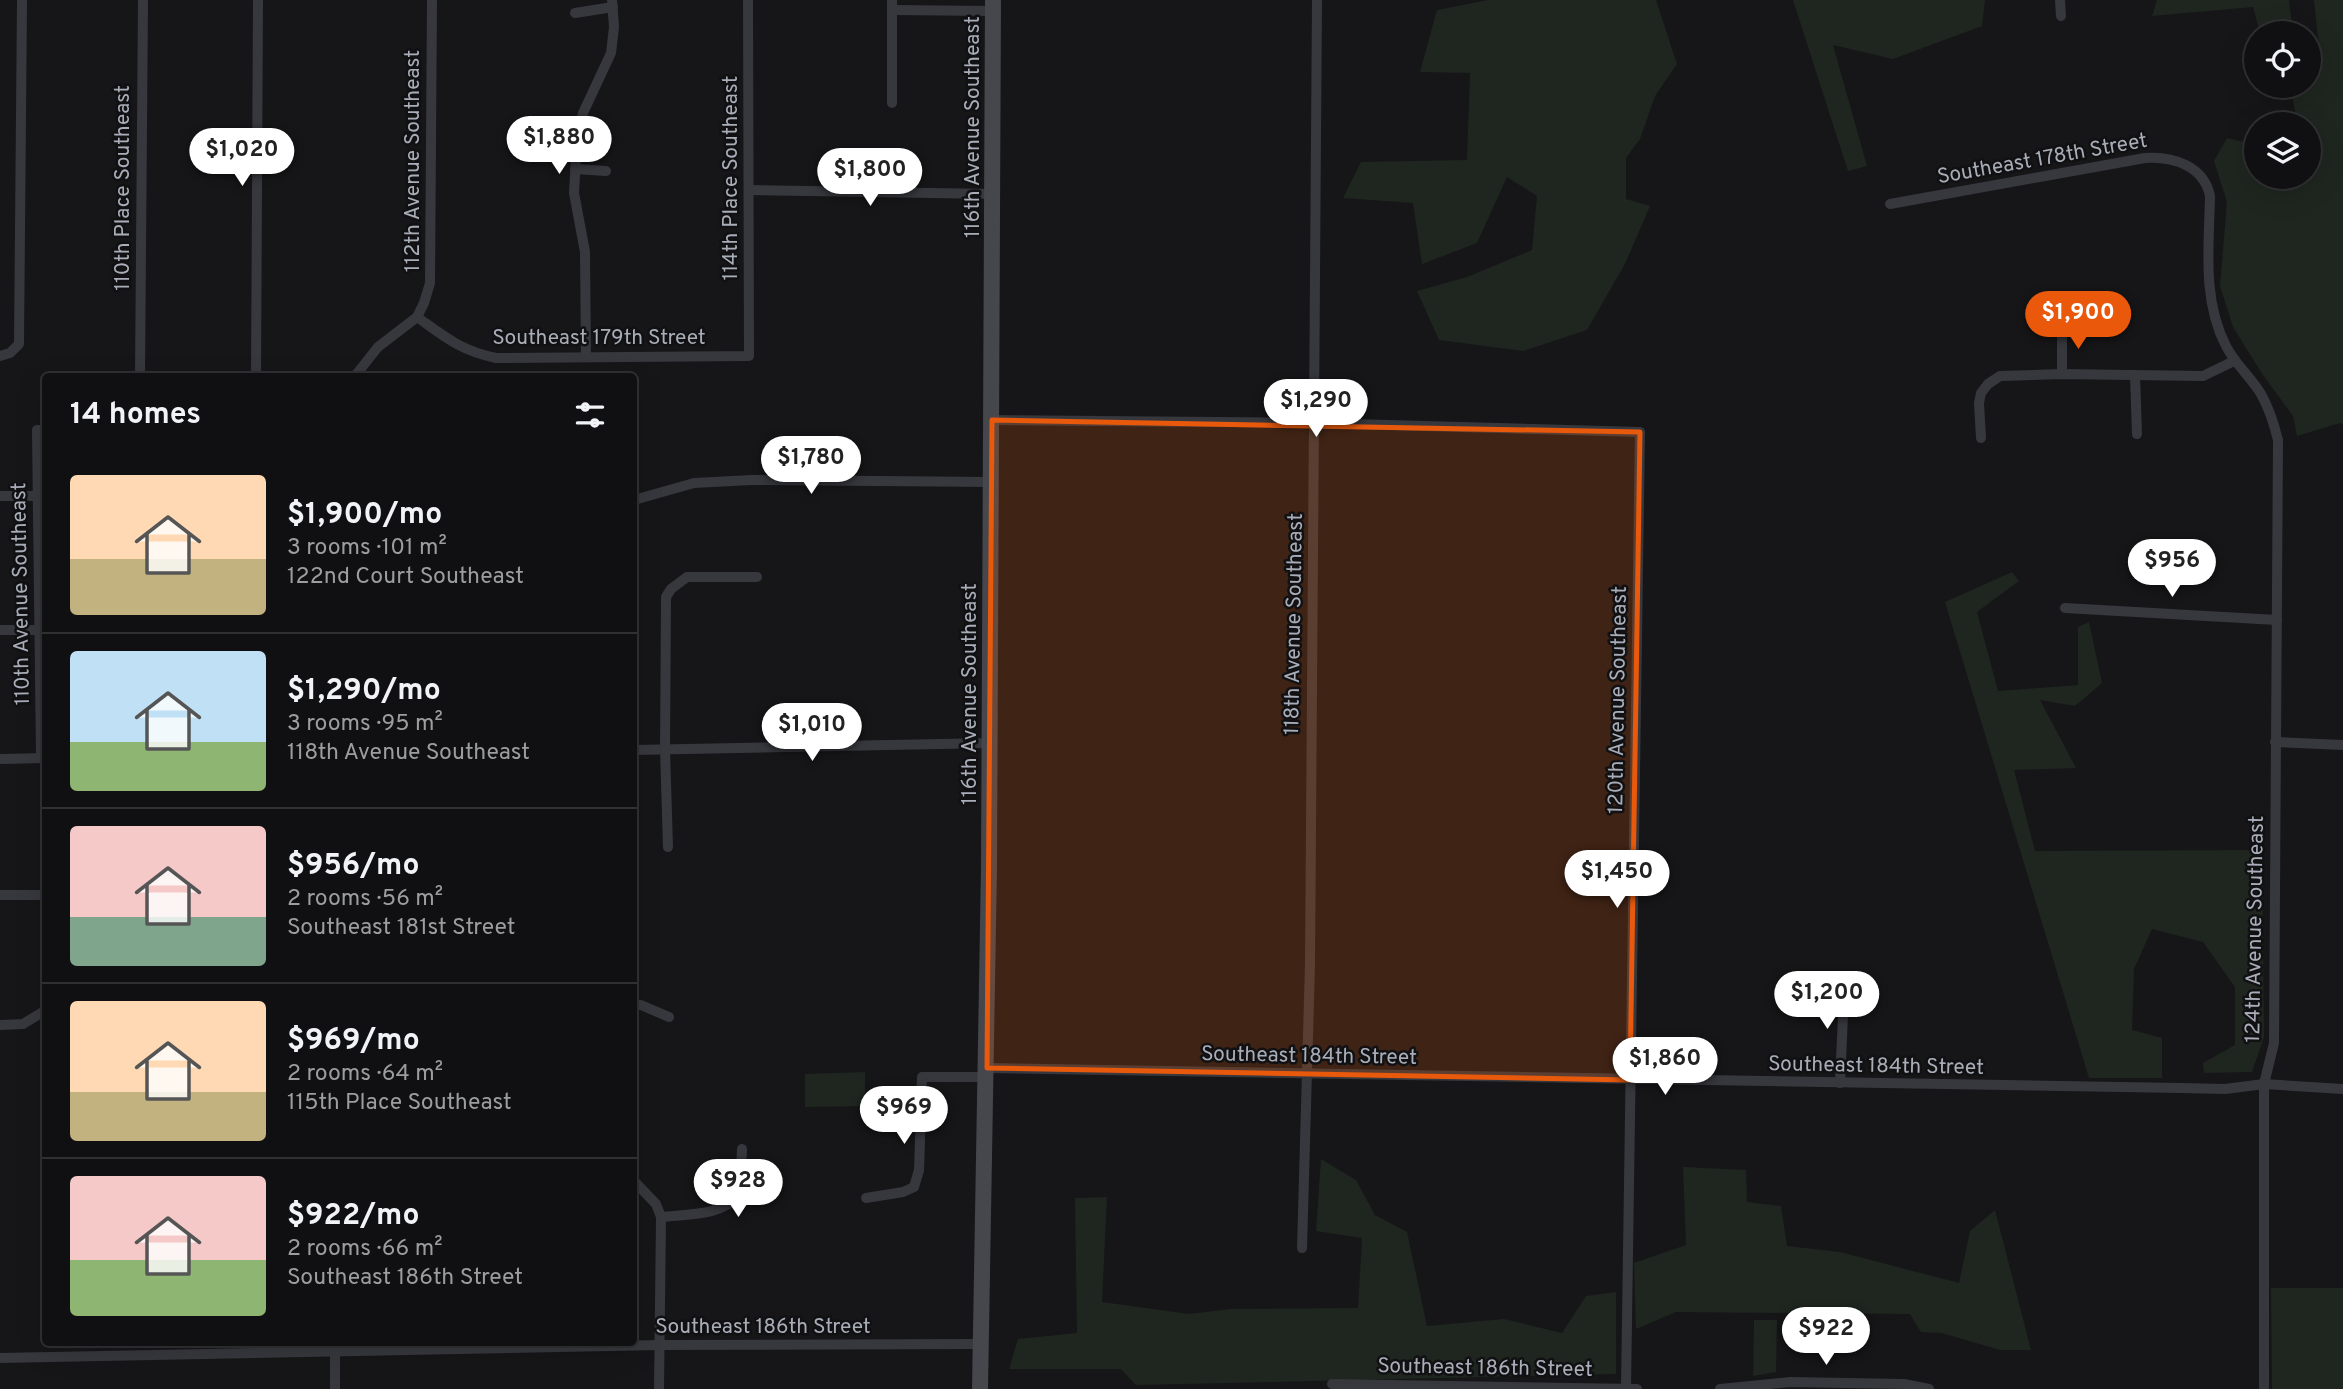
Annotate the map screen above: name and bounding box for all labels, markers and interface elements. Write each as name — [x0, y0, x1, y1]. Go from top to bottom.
street label: 116th Avenue Southeast — [960, 16, 987, 238]
map controls — [2244, 21, 2321, 189]
button: locate — [2244, 21, 2321, 98]
street label: 112th Avenue Southeast — [400, 50, 427, 272]
street label: 114th Place Southeast — [718, 76, 745, 280]
street label: 110th Place Southeast — [110, 85, 137, 291]
button: layers — [2244, 112, 2321, 189]
pin: $1,880 — [502, 116, 616, 176]
text: $1,880 — [523, 124, 595, 153]
pin: $1,020 — [185, 128, 299, 188]
street label: Southeast 178th Street — [1935, 128, 2149, 191]
text: $1,020 — [205, 136, 279, 165]
pin: $1,800 — [813, 148, 927, 208]
text: $1,800 — [833, 156, 907, 185]
pin: $1,900 — [2021, 292, 2135, 351]
text: $1,900 — [2041, 299, 2115, 328]
street label: Southeast 179th Street — [492, 325, 706, 352]
pin: $1,290 — [1259, 380, 1373, 439]
text: $1,290 — [1280, 387, 1352, 416]
icon: filters — [571, 396, 609, 434]
text: 14 homes — [70, 397, 201, 434]
pin: $1,780 — [754, 436, 868, 496]
text: $1,780 — [777, 444, 845, 473]
street label: 110th Avenue Southeast — [6, 482, 37, 706]
text: $1,900/mo — [287, 497, 442, 534]
icon: home — [126, 503, 210, 587]
street label: 118th Avenue Southeast — [1279, 513, 1310, 735]
text: 3 rooms · 101 m² — [287, 534, 447, 563]
pin: $956 — [2131, 540, 2213, 599]
text: $956 — [2144, 547, 2200, 576]
text: 122nd Court Southeast — [287, 563, 524, 592]
street label: 116th Avenue Southeast — [957, 583, 984, 805]
street label: 120th Avenue Southeast — [1603, 586, 1634, 814]
text: $1,290/mo — [287, 673, 441, 710]
icon: home — [126, 679, 210, 763]
pin: $1,010 — [755, 704, 869, 763]
text: 3 rooms · 95 m² — [287, 710, 443, 739]
text: $1,010 — [778, 711, 846, 740]
text: 118th Avenue Southeast — [287, 739, 530, 768]
street label: 124th Avenue Southeast — [2240, 815, 2271, 1043]
text: $956/mo — [287, 848, 419, 885]
pin: $1,450 — [1560, 850, 1674, 910]
icon: home — [126, 854, 210, 938]
text: $1,450 — [1581, 858, 1653, 887]
text: 2 rooms · 56 m² — [287, 885, 443, 914]
text: Southeast 181st Street — [287, 914, 515, 943]
pin: $1,200 — [1770, 972, 1884, 1031]
text: $1,200 — [1790, 979, 1864, 1008]
text: $969/mo — [287, 1023, 420, 1060]
icon: home — [126, 1029, 210, 1113]
pin: $1,860 — [1608, 1038, 1722, 1097]
street label: Southeast 184th Street — [1201, 1041, 1417, 1072]
text: $1,860 — [1629, 1045, 1701, 1074]
street label: Southeast 184th Street — [1768, 1051, 1984, 1082]
text: 2 rooms · 64 m² — [287, 1060, 443, 1089]
pin: $969 — [863, 1086, 945, 1146]
text: 115th Place Southeast — [287, 1089, 512, 1118]
text: $969 — [876, 1094, 932, 1123]
pin: $928 — [697, 1160, 779, 1219]
text: $928 — [710, 1167, 766, 1196]
text: $922/mo — [287, 1198, 419, 1235]
icon: home — [126, 1204, 210, 1288]
text: 2 rooms · 66 m² — [287, 1235, 443, 1264]
text: Southeast 186th Street — [287, 1264, 523, 1293]
pin: $922 — [1785, 1308, 1867, 1367]
street label: Southeast 186th Street — [655, 1314, 871, 1341]
text: $922 — [1798, 1315, 1854, 1344]
street label: Southeast 186th Street — [1377, 1353, 1593, 1384]

